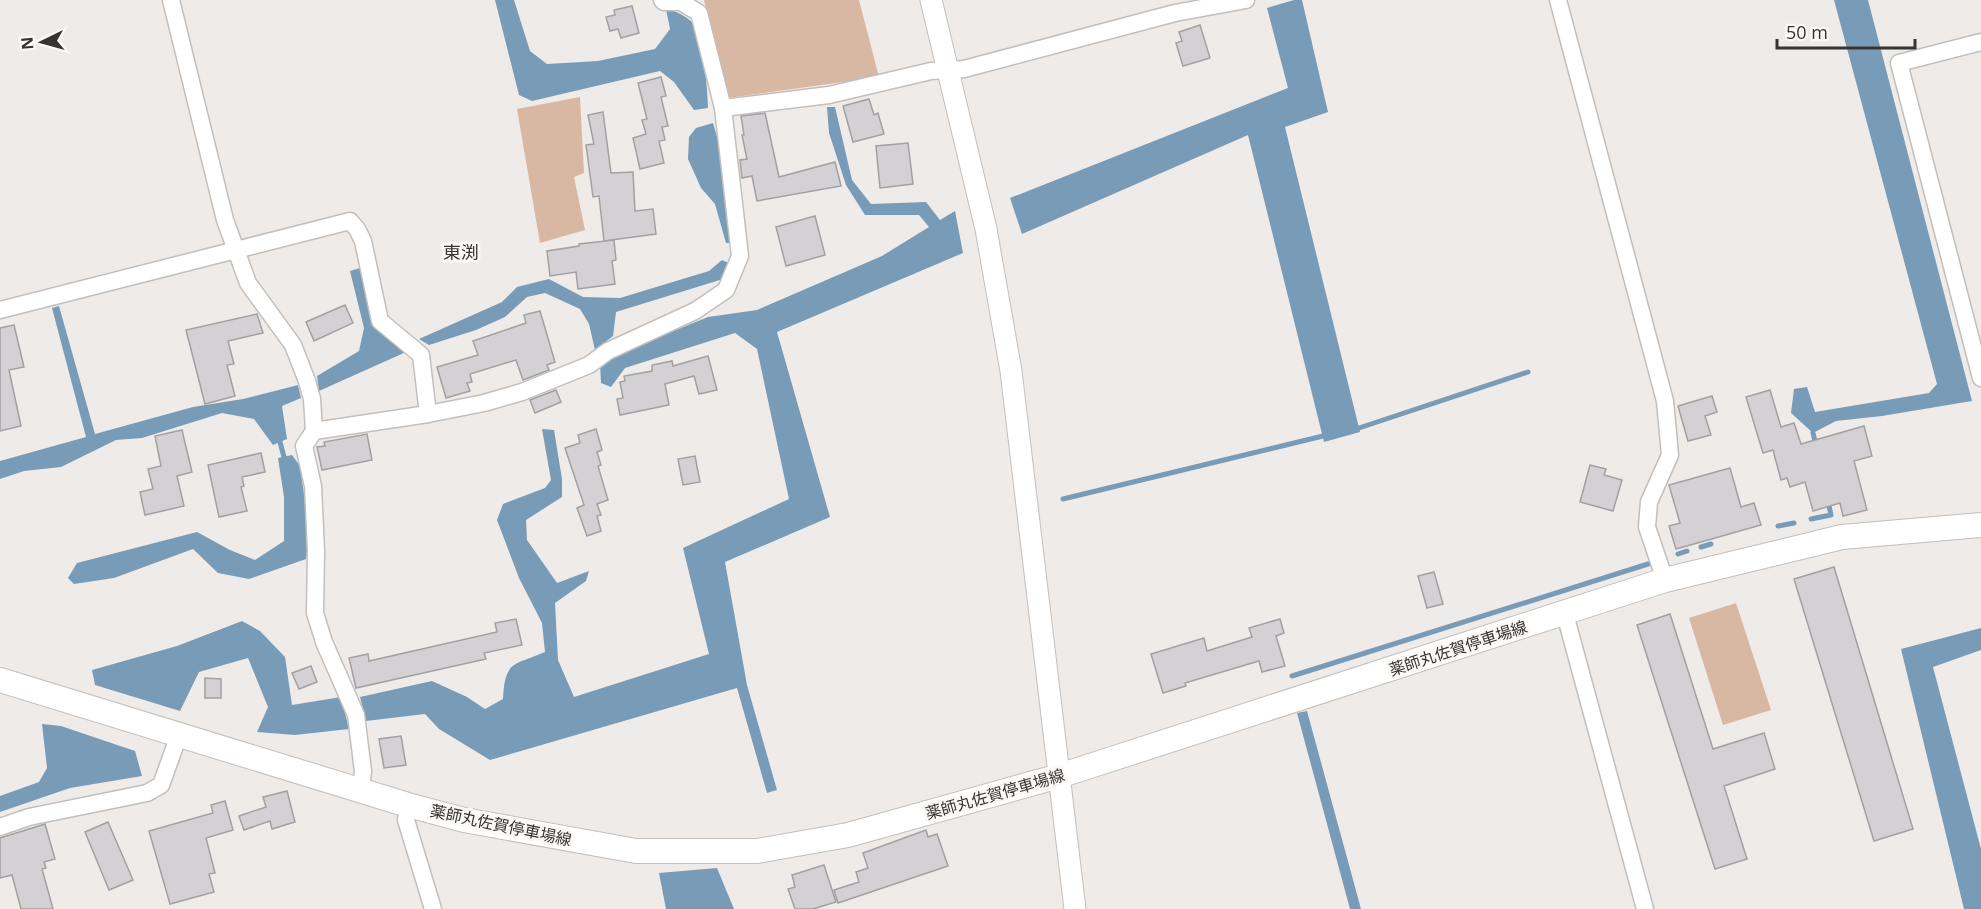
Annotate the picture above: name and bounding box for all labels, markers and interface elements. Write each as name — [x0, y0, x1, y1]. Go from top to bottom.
north arrow — [12, 12, 72, 72]
scale bar — [1777, 12, 1915, 50]
text: 50 m — [1786, 20, 1828, 44]
text: N — [16, 36, 39, 51]
district label: 東渕 — [443, 240, 479, 264]
street label: 薬師丸佐賀停車場線 — [1386, 615, 1530, 681]
street label: 薬師丸佐賀停車場線 — [923, 764, 1067, 824]
street label: 薬師丸佐賀停車場線 — [428, 799, 574, 851]

